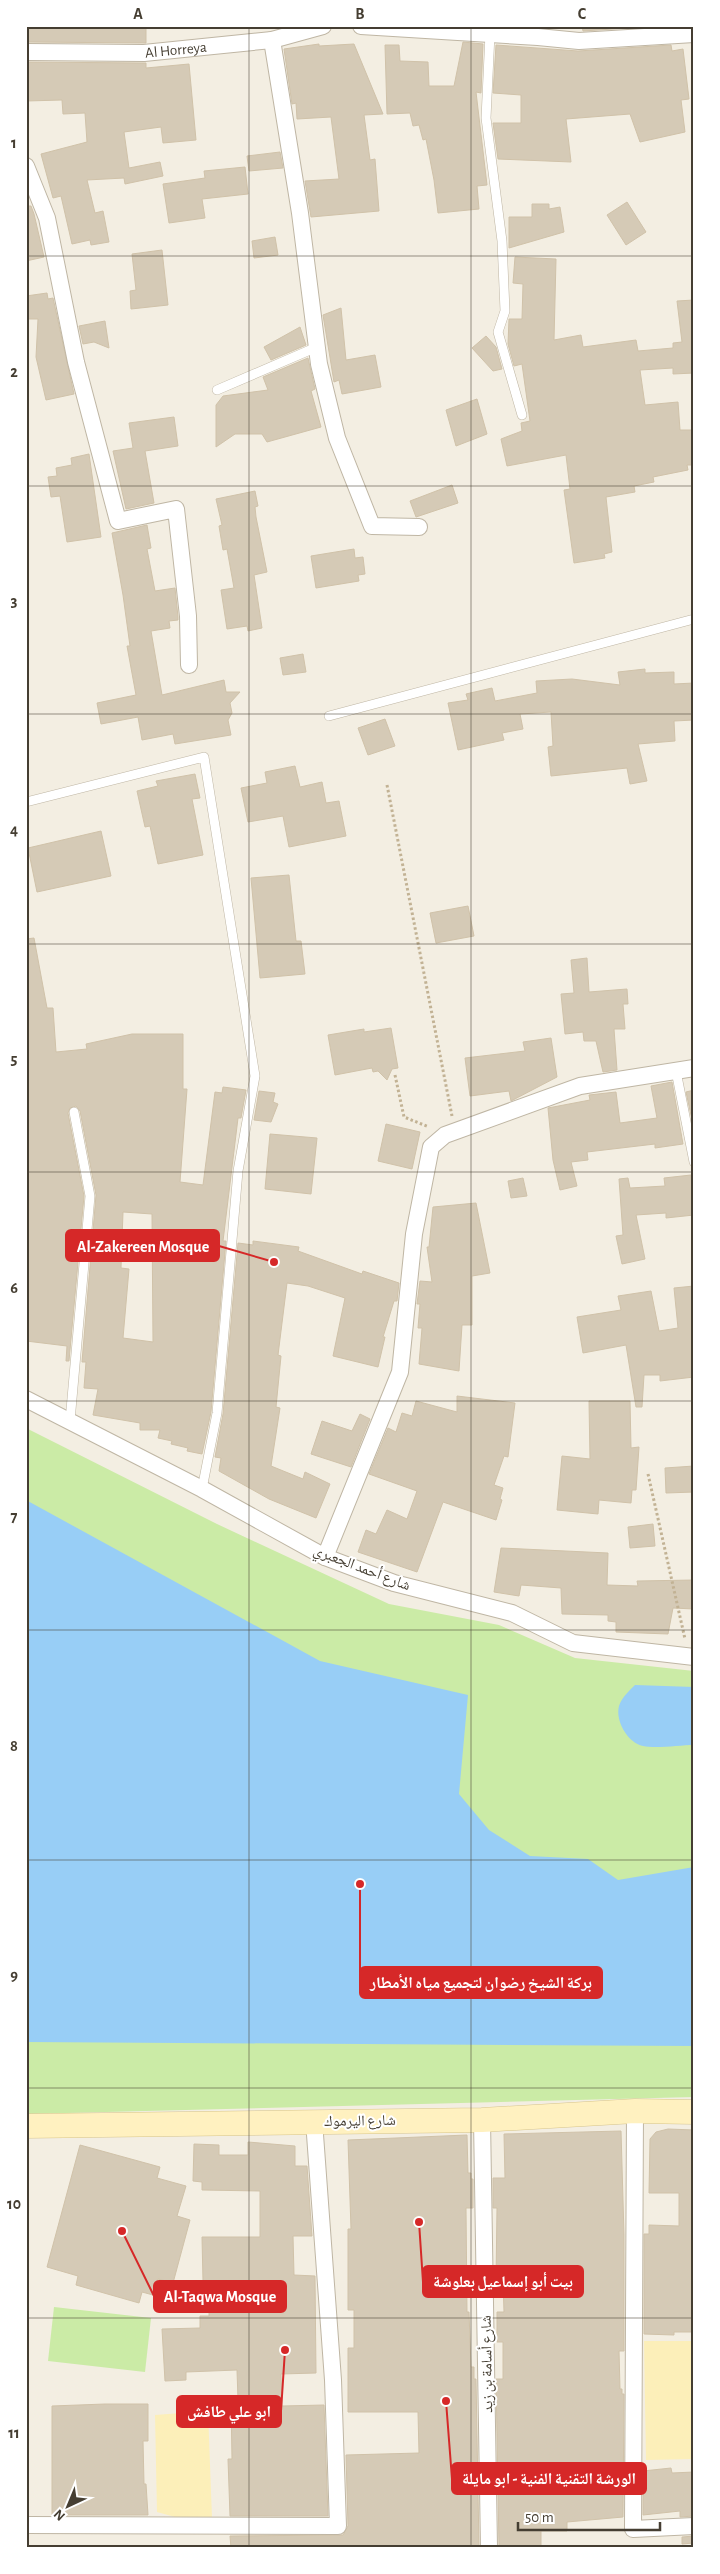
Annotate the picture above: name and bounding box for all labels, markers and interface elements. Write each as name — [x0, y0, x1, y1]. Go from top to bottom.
text: A — [133, 6, 143, 22]
text: B — [355, 6, 365, 22]
text: C — [578, 6, 587, 22]
street label: Al Horreya — [144, 39, 207, 60]
text: 1 — [11, 135, 17, 151]
text: 2 — [10, 364, 18, 380]
text: 3 — [11, 593, 18, 609]
text: 4 — [10, 822, 18, 838]
text: 5 — [11, 1051, 18, 1067]
callout: Al-Zakereen Mosque — [66, 1230, 219, 1261]
text: Al-Zakereen Mosque — [77, 1239, 210, 1255]
text: 6 — [10, 1280, 18, 1296]
text: 7 — [11, 1509, 18, 1525]
street label: شارع أحمد الجعبري — [310, 1541, 413, 1597]
text: 8 — [10, 1738, 18, 1754]
text: 9 — [10, 1967, 18, 1983]
callout: بركة الشيخ رضوان لتجميع مياه الأمطار — [360, 1967, 602, 1998]
text: بركة الشيخ رضوان لتجميع مياه الأمطار — [369, 1974, 592, 1993]
street label: شارع اليرموك — [324, 2113, 396, 2131]
text: 10 — [7, 2196, 21, 2212]
callout: بيت أبو إسماعيل بعلوشة — [423, 2266, 583, 2297]
text: بيت أبو إسماعيل بعلوشة — [433, 2272, 573, 2292]
callout: Al-Taqwa Mosque — [154, 2281, 286, 2312]
text: Al-Taqwa Mosque — [164, 2289, 277, 2305]
street label: شارع أسامة بن زيد — [477, 2315, 497, 2413]
callout: ابو علي طافش — [177, 2396, 281, 2427]
text: ابو علي طافش — [187, 2404, 271, 2424]
text: 11 — [8, 2425, 20, 2441]
callout: الورشة التقنية الفنية - ابو مايلة — [452, 2463, 646, 2494]
text: الورشة التقنية الفنية - ابو مايلة — [462, 2471, 636, 2488]
north arrow — [42, 2482, 92, 2532]
scale bar — [518, 2499, 660, 2531]
text: N — [51, 2506, 68, 2523]
text: 50 m — [525, 2510, 554, 2525]

